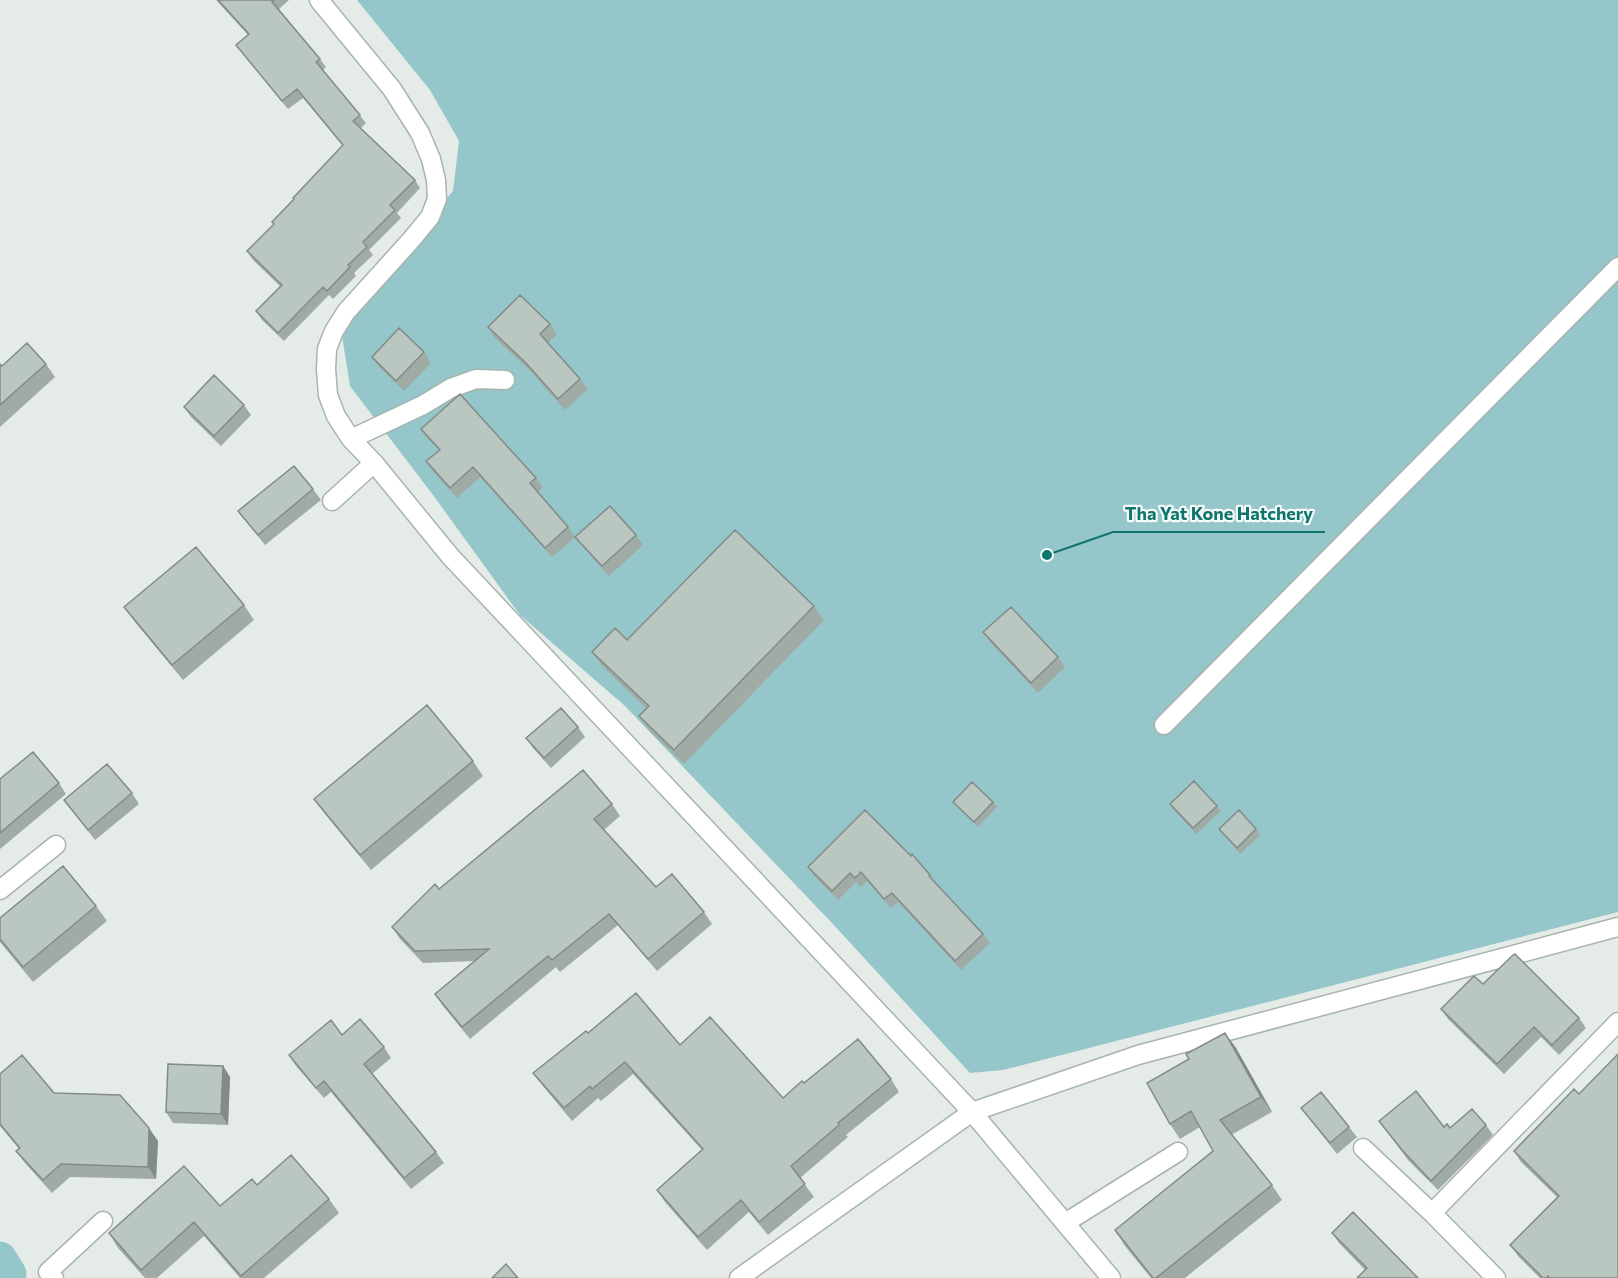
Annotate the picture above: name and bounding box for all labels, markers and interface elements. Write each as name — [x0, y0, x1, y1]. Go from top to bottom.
callout: Tha Yat Kone Hatchery — [1113, 496, 1325, 532]
text: Tha Yat Kone Hatchery — [1125, 502, 1313, 524]

